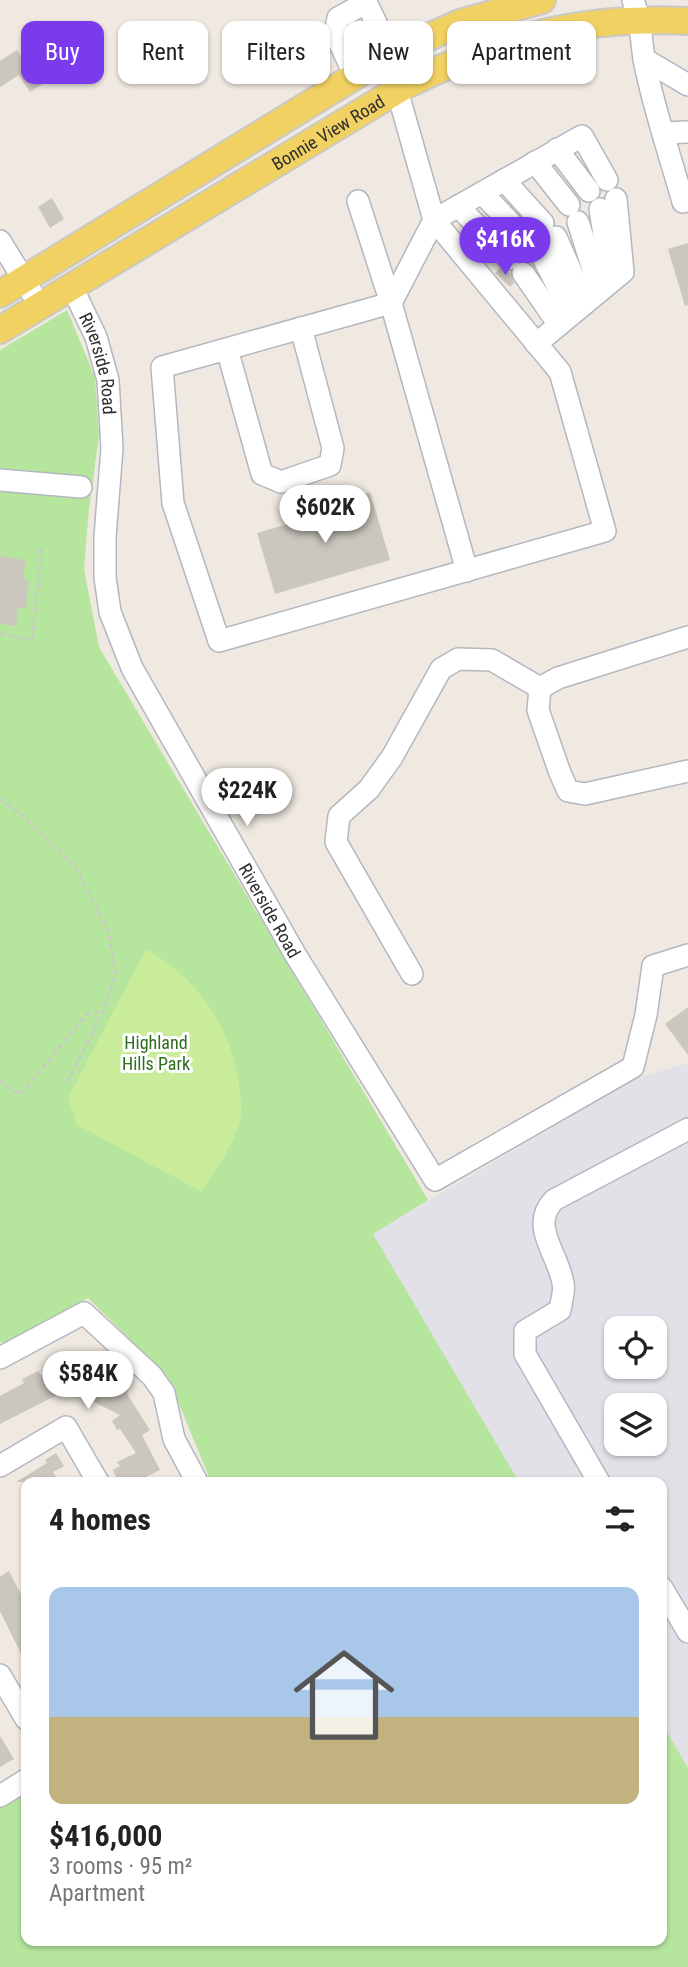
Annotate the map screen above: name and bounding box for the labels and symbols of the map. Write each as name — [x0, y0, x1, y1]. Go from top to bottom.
street label: Bonnie View Road — [268, 90, 388, 174]
pin: $416K — [456, 218, 554, 277]
street label: Riverside Road — [75, 309, 121, 415]
pin: $602K — [276, 486, 374, 545]
pin: $224K — [198, 768, 296, 828]
street label: Riverside Road — [235, 859, 305, 961]
park label: Highland Hills Park — [122, 1032, 190, 1074]
pin: $584K — [39, 1352, 137, 1411]

